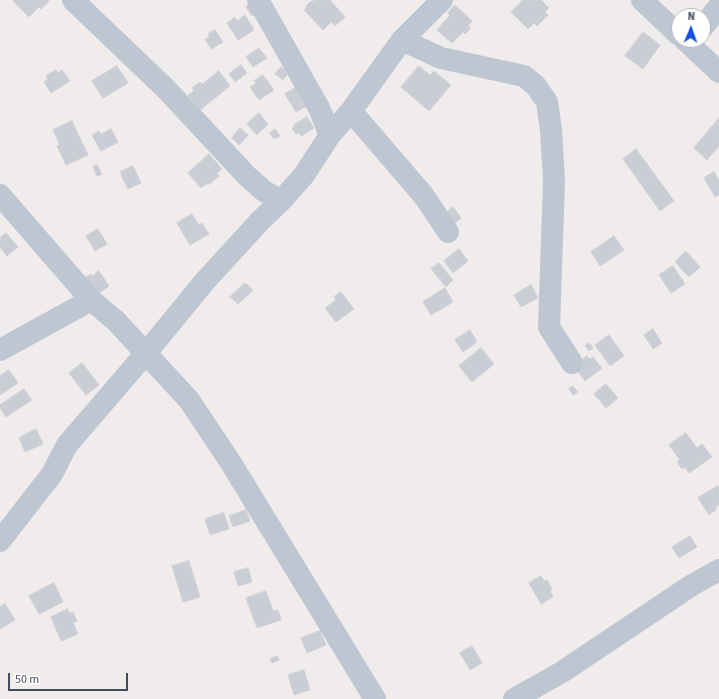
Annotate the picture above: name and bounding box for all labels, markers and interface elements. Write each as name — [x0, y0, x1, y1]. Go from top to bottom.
north arrow — [671, 8, 711, 48]
text: N — [687, 9, 695, 24]
scale bar — [10, 665, 130, 691]
text: 50 m — [15, 671, 39, 688]

